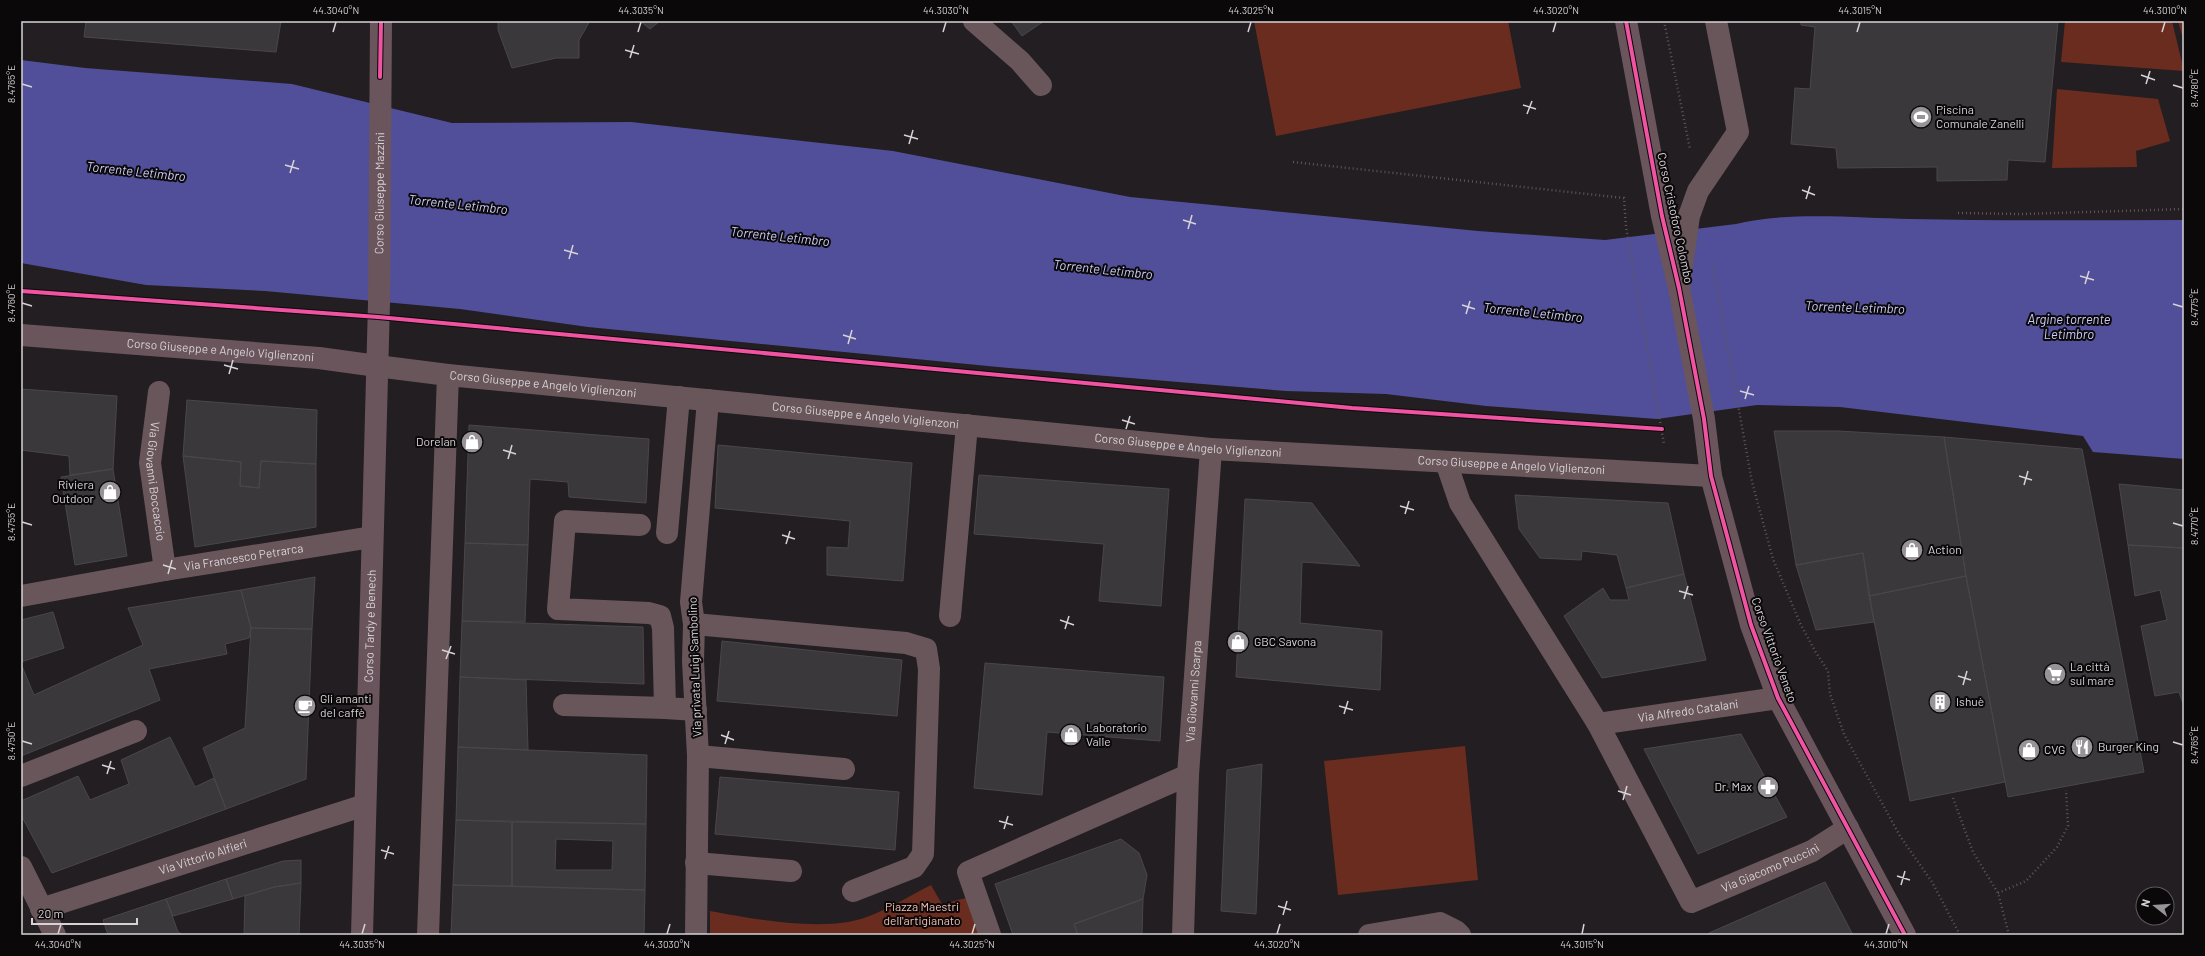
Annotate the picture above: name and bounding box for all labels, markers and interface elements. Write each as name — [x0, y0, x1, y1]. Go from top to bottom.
text: 44.3040°N — [313, 4, 359, 16]
text: 44.3035°N — [618, 4, 664, 16]
text: 44.3030°N — [923, 4, 969, 16]
text: 44.3025°N — [1228, 4, 1274, 16]
text: 44.3020°N — [1533, 4, 1579, 16]
text: 44.3015°N — [1838, 4, 1882, 16]
text: 44.3010°N — [2143, 4, 2187, 16]
text: 8.4765°E — [5, 65, 17, 103]
text: 8.4780°E — [2188, 69, 2200, 107]
place label: Piscina Comunale Zanelli — [1936, 102, 2024, 130]
sports icon: Piscina Comunale Zanelli — [1908, 104, 1934, 130]
street label: Corso Giuseppe Mazzini — [371, 132, 386, 254]
street label: Corso Cristoforo Colombo — [1655, 151, 1697, 285]
water label: Torrente Letimbro — [86, 158, 187, 184]
water label: Torrente Letimbro — [408, 191, 509, 217]
water label: Torrente Letimbro — [730, 223, 831, 249]
water label: Torrente Letimbro — [1053, 256, 1154, 282]
text: 8.4760°E — [5, 284, 17, 322]
text: 8.4775°E — [2188, 288, 2200, 326]
water label: Torrente Letimbro — [1805, 297, 1905, 317]
water label: Torrente Letimbro — [1483, 299, 1584, 325]
water label: Argine torrente Letimbro — [2027, 311, 2111, 342]
street label: Corso Giuseppe e Angelo Viglienzoni — [126, 335, 315, 364]
street label: Corso Giuseppe e Angelo Viglienzoni — [449, 367, 637, 399]
street label: Corso Giuseppe e Angelo Viglienzoni — [771, 398, 960, 431]
street label: Via Giovanni Boccaccio — [144, 421, 169, 542]
shop icon: Dorelan — [459, 429, 485, 455]
street label: Corso Giuseppe e Angelo Viglienzoni — [1094, 430, 1282, 459]
place label: Dorelan — [416, 434, 456, 448]
street label: Corso Giuseppe e Angelo Viglienzoni — [1417, 452, 1606, 476]
place label: Riviera Outdoor — [52, 477, 95, 505]
shop icon: Riviera Outdoor — [97, 479, 123, 505]
text: 8.4755°E — [5, 503, 17, 541]
text: 8.4770°E — [2188, 507, 2200, 545]
shop icon: Action — [1899, 537, 1925, 563]
street label: Via Francesco Petrarca — [183, 540, 304, 573]
place label: Action — [1928, 542, 1962, 556]
street label: Corso Tardy e Benech — [361, 570, 378, 683]
street label: Corso Vittorio Veneto — [1749, 595, 1800, 704]
street label: Via privata Luigi Sambolino — [685, 597, 703, 737]
shop icon: GBC Savona — [1225, 629, 1251, 655]
place label: GBC Savona — [1254, 634, 1316, 648]
street label: Via Giovanni Scarpa — [1182, 640, 1203, 743]
place label: La città sul mare — [2070, 659, 2114, 687]
supermarket icon: La città sul mare — [2042, 661, 2068, 687]
building icon: Ishuè — [1927, 689, 1953, 715]
place label: Gli amanti del caffè — [320, 691, 372, 719]
cafe icon: Gli amanti del caffè — [292, 693, 318, 719]
place label: Ishuè — [1956, 694, 1984, 708]
street label: Via Alfredo Catalani — [1637, 696, 1739, 724]
place label: Laboratorio Valle — [1086, 720, 1147, 748]
text: 8.4750°E — [5, 722, 17, 760]
shop icon: Laboratorio Valle — [1058, 722, 1084, 748]
text: 8.4765°E — [2188, 726, 2200, 764]
restaurant icon: Burger King — [2069, 734, 2095, 760]
shop icon: CVG — [2016, 737, 2042, 763]
place label: Burger King — [2098, 739, 2159, 753]
place label: CVG — [2044, 742, 2065, 756]
pharmacy icon: Dr. Max — [1755, 774, 1781, 800]
place label: Dr. Max — [1714, 779, 1752, 793]
street label: Via Vittorio Alfieri — [157, 835, 248, 877]
street label: Via Giacomo Puccini — [1719, 840, 1822, 894]
north arrow — [2135, 886, 2175, 926]
text: N — [2138, 898, 2152, 908]
park label: Piazza Maestri dell'artigianato — [884, 899, 960, 927]
scale bar — [32, 900, 137, 926]
text: 20 m — [38, 906, 64, 920]
text: 44.3040°N — [35, 938, 81, 950]
text: 44.3035°N — [339, 938, 385, 950]
text: 44.3030°N — [644, 938, 690, 950]
text: 44.3025°N — [949, 938, 995, 950]
text: 44.3020°N — [1254, 938, 1300, 950]
text: 44.3015°N — [1560, 938, 1604, 950]
text: 44.3010°N — [1864, 938, 1908, 950]

